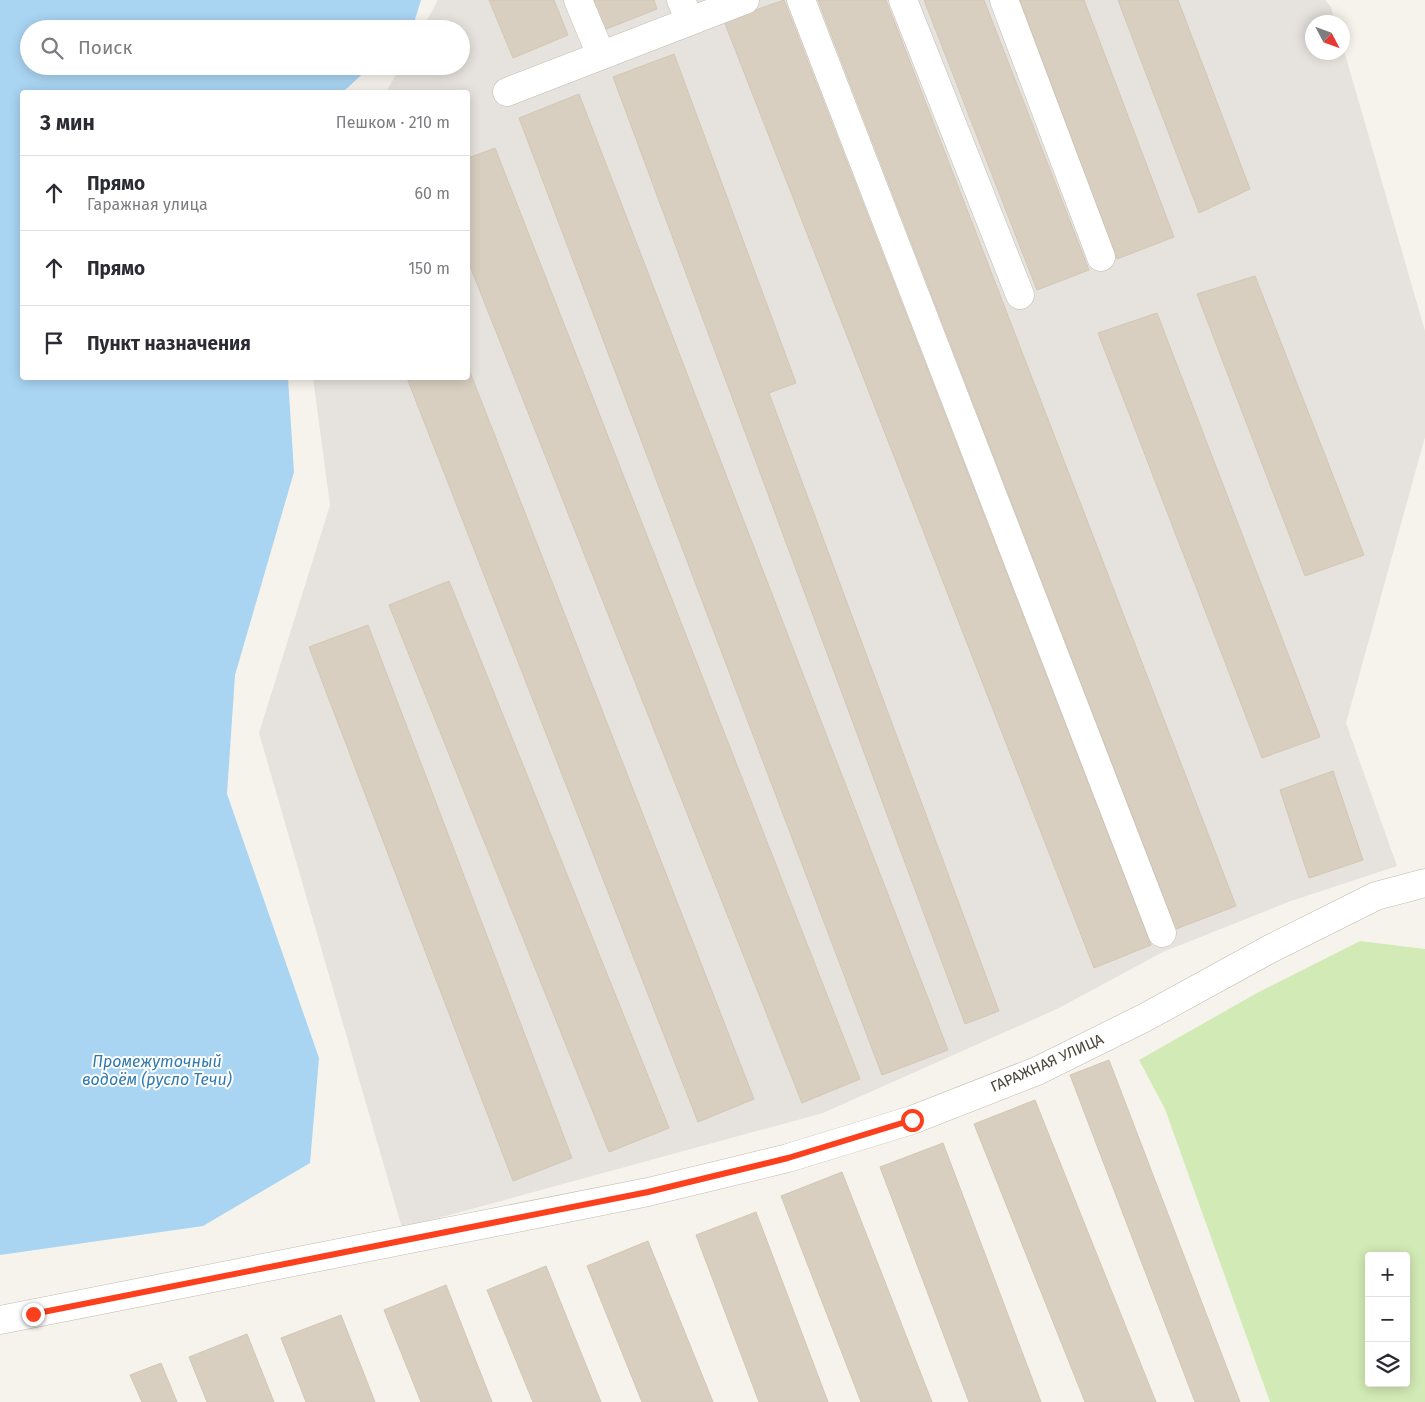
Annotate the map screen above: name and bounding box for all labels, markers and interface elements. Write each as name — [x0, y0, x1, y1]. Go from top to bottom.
north arrow — [1305, 15, 1350, 60]
search box — [20, 20, 470, 75]
icon: search — [38, 34, 66, 62]
text: Поиск — [78, 36, 132, 59]
text: 3 мин — [40, 110, 95, 136]
text: Пешком · 210 m — [336, 113, 450, 132]
text: Прямо — [87, 172, 145, 195]
icon: ahead — [40, 179, 68, 207]
text: 60 m — [415, 184, 450, 203]
text: Гаражная улица — [87, 195, 208, 214]
icon: ahead — [40, 254, 68, 282]
text: Прямо — [87, 257, 145, 280]
text: 150 m — [408, 259, 450, 278]
icon: arrive — [40, 329, 68, 357]
text: Пункт назначения — [87, 332, 251, 355]
street label: ГАРАЖНАЯ УЛИЦА — [988, 1030, 1107, 1096]
water label: Промежуточный водоём (русло Течи) — [82, 1052, 232, 1089]
route start — [901, 1109, 924, 1132]
map controls — [1365, 1252, 1410, 1387]
button: + — [1365, 1252, 1410, 1297]
button: − — [1365, 1297, 1410, 1342]
route end — [22, 1303, 45, 1326]
button: layers — [1365, 1342, 1410, 1387]

